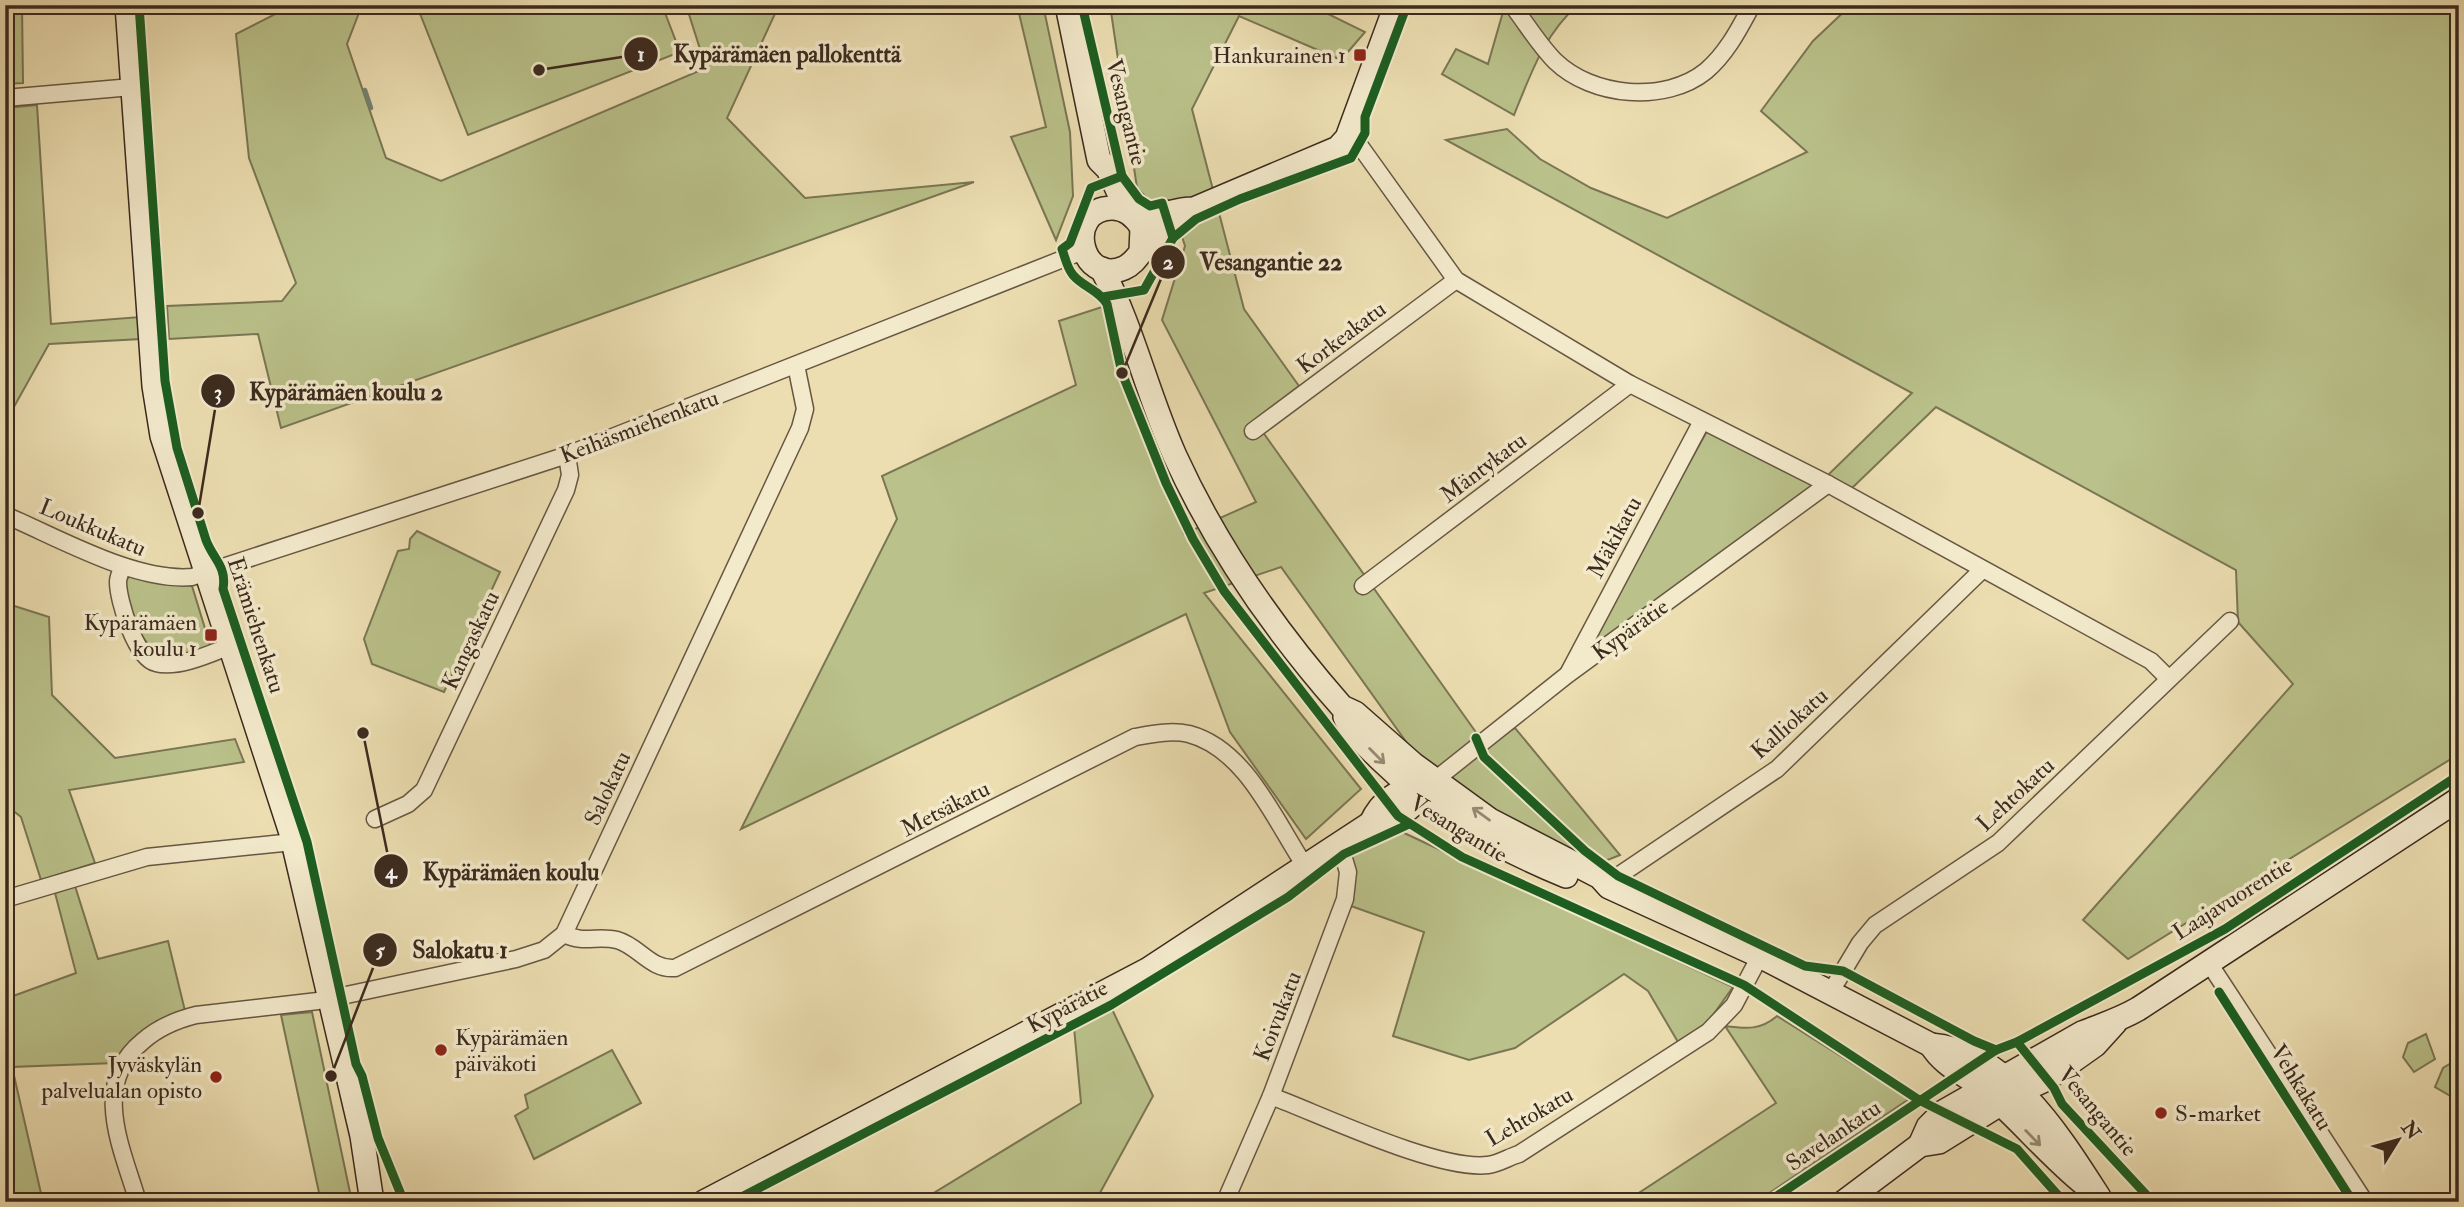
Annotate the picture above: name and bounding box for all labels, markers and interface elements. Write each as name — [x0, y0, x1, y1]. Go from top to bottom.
callout: Kypärämäen pallokenttä — [624, 32, 914, 77]
text: Kypärämäen pallokenttä — [673, 39, 902, 70]
text: 1 — [637, 41, 645, 68]
place label: Hankurainen 1 — [1213, 41, 1346, 70]
marker: Hankurainen 1 — [1352, 47, 1368, 63]
street label: Vesangantie — [1099, 56, 1154, 169]
callout: Vesangantie 22 — [1151, 239, 1357, 284]
text: Vesangantie 22 — [1199, 247, 1342, 278]
text: 2 — [1163, 249, 1174, 276]
street label: Korkeakatu — [1291, 294, 1392, 380]
callout: Kypärämäen koulu 2 — [200, 369, 457, 414]
text: Kypärämäen koulu 2 — [249, 377, 443, 408]
text: 3 — [214, 379, 222, 406]
street label: Keihäsmiehenkatu — [556, 383, 723, 470]
street label: Mäntykatu — [1434, 426, 1532, 509]
street label: Mäkikatu — [1581, 491, 1648, 583]
street label: Loukkukatu — [35, 492, 151, 563]
street label: Erämiehenkatu — [221, 554, 292, 697]
street label: Kangaskatu — [435, 586, 506, 694]
street label: Kypärätie — [1586, 592, 1675, 668]
place label: Kypärämäen koulu 1 — [84, 608, 197, 663]
marker: Kypärämäen koulu 1 — [203, 627, 219, 643]
street label: Kalliokatu — [1745, 681, 1834, 766]
street label: Salokatu — [578, 746, 637, 830]
one-way arrow — [1368, 747, 1385, 764]
street label: Lehtokatu — [1970, 751, 2060, 838]
street label: Metsäkatu — [896, 774, 995, 843]
street label: Vesangantie — [1405, 788, 1513, 869]
one-way arrow — [1472, 806, 1491, 821]
callout: Kypärämäen koulu — [374, 849, 613, 894]
street label: Laajavuorentie — [2167, 850, 2298, 947]
text: Kypärämäen koulu — [423, 857, 600, 888]
text: 4 — [384, 858, 398, 885]
callout: Salokatu 1 — [363, 927, 521, 972]
text: Salokatu 1 — [412, 935, 508, 966]
text: 5 — [375, 937, 385, 964]
street label: Koivukatu — [1247, 967, 1308, 1065]
street label: Kypärätie — [1022, 973, 1114, 1041]
place label: Kypärämäen päiväkoti — [454, 1023, 568, 1079]
street label: Vehkakatu — [2264, 1039, 2339, 1136]
marker: Kypärämäen päiväkoti — [433, 1042, 449, 1058]
place label: Jyväskylän palvelualan opisto — [41, 1050, 202, 1106]
street label: Vesangantie — [2052, 1060, 2144, 1163]
marker: Jyväskylän palvelualan opisto — [208, 1069, 224, 1085]
street label: Lehtokatu — [1480, 1080, 1578, 1153]
street label: Savelankatu — [1780, 1093, 1886, 1178]
place label: S-market — [2175, 1099, 2261, 1128]
marker: S-market — [2153, 1105, 2169, 1121]
north arrow — [2362, 1106, 2432, 1176]
text: N — [2395, 1116, 2426, 1145]
one-way arrow — [2024, 1130, 2041, 1147]

